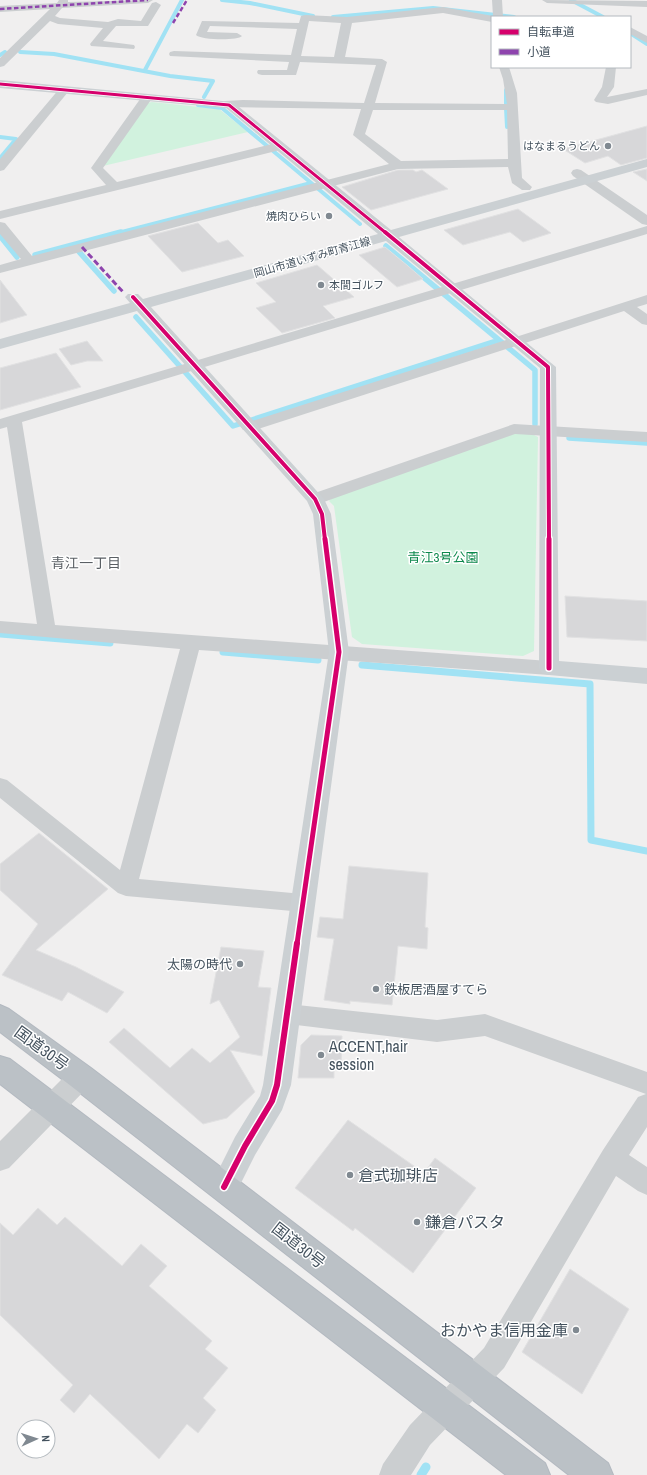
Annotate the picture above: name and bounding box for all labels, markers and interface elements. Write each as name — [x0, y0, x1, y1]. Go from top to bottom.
legend — [491, 16, 631, 68]
text: 自転車道 — [527, 24, 575, 40]
text: 小道 — [527, 44, 551, 60]
place label: はなまるうどん — [523, 139, 600, 153]
marker: はなまるうどん — [603, 141, 613, 151]
place label: 焼肉ひらい — [266, 209, 321, 223]
marker: 焼肉ひらい — [324, 211, 334, 221]
street label: 岡山市道いずみ町青江線 — [252, 234, 372, 280]
place label: 本間ゴルフ — [329, 278, 384, 292]
marker: 本間ゴルフ — [316, 280, 326, 290]
park label: 青江3号公園 — [408, 549, 478, 566]
district label: 青江一丁目 — [51, 554, 121, 572]
place label: 太陽の時代 — [167, 956, 232, 973]
marker: 太陽の時代 — [235, 959, 245, 969]
place label: 鉄板居酒屋すてら — [384, 981, 488, 998]
marker: 鉄板居酒屋すてら — [371, 984, 381, 994]
street label: 国道30号 — [10, 1021, 74, 1075]
place label: ACCENT,hair session — [328, 1035, 408, 1075]
marker: ACCENT,hair session — [316, 1050, 326, 1060]
place label: 倉式珈琲店 — [358, 1164, 438, 1186]
marker: 倉式珈琲店 — [345, 1170, 355, 1180]
place label: 鎌倉パスタ — [425, 1211, 505, 1233]
street label: 国道30号 — [268, 1217, 330, 1273]
marker: 鎌倉パスタ — [412, 1217, 422, 1227]
place label: おかやま信用金庫 — [440, 1319, 568, 1341]
marker: おかやま信用金庫 — [571, 1325, 581, 1335]
north arrow — [16, 1419, 56, 1459]
text: N — [39, 1435, 53, 1442]

